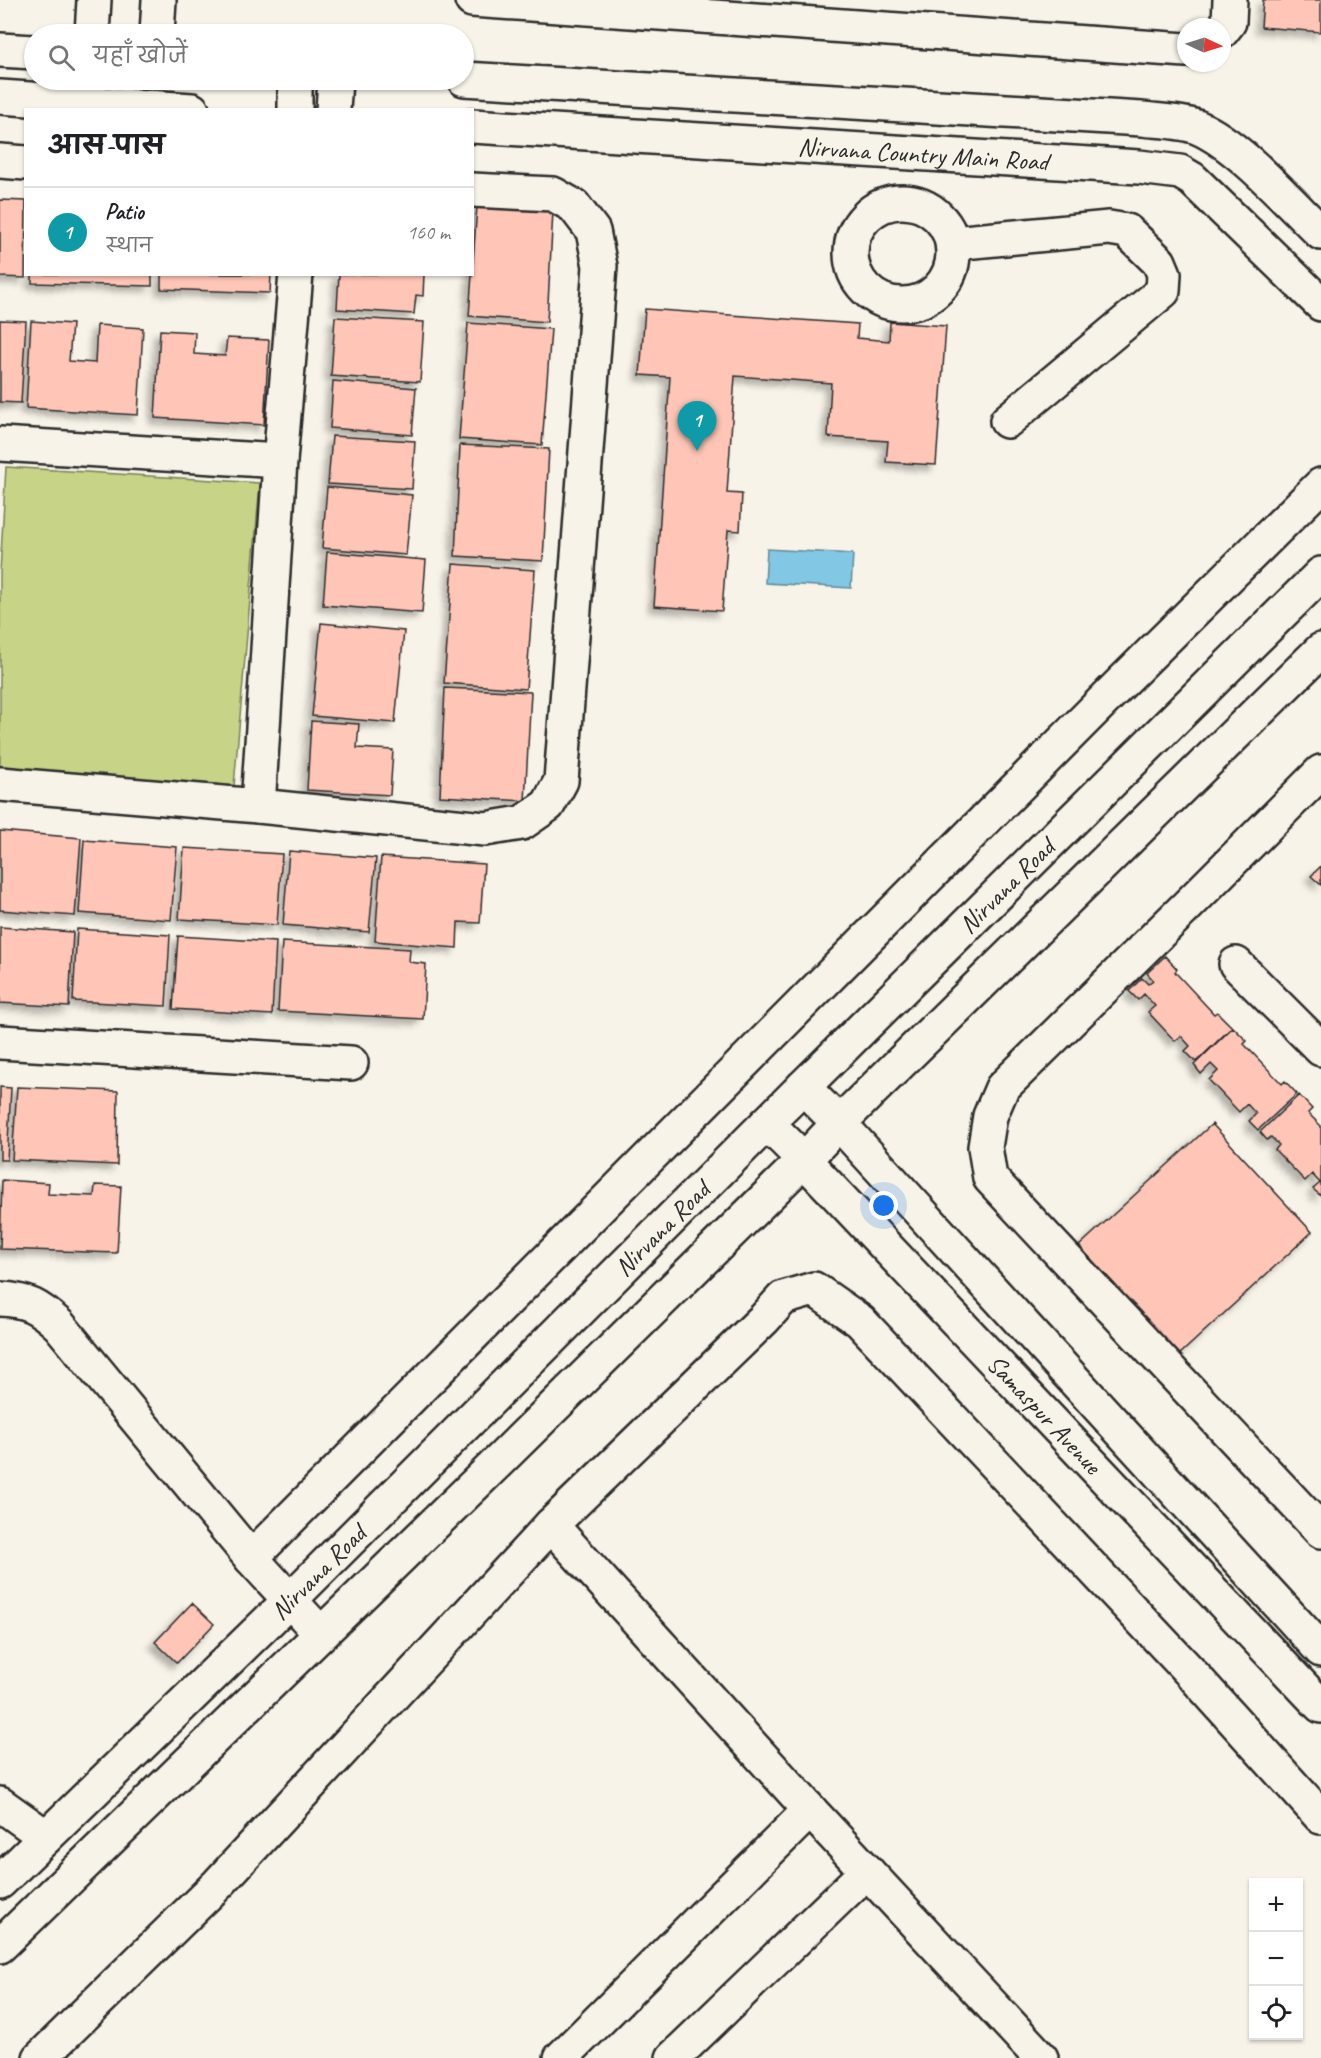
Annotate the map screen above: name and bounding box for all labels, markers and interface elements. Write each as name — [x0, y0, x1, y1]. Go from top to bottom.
north arrow — [1177, 18, 1231, 72]
search box — [24, 24, 474, 90]
icon: search — [45, 41, 78, 74]
text: यहाँ खोजें — [93, 42, 187, 70]
text: आस-पास — [48, 129, 165, 162]
street label: Nirvana Country Main Road — [797, 130, 1053, 179]
text: Patio — [105, 198, 144, 226]
text: 1 — [63, 220, 72, 245]
text: 160 m — [407, 220, 450, 245]
text: स्थान — [105, 233, 152, 258]
pin: 1 — [678, 402, 716, 451]
street label: Nirvana Road — [952, 829, 1064, 941]
street label: Nirvana Road — [607, 1171, 719, 1283]
your location — [869, 1191, 898, 1220]
street label: Samaspur Avenue — [980, 1347, 1110, 1482]
street label: Nirvana Road — [264, 1515, 376, 1627]
map controls — [1249, 1878, 1303, 2040]
button: + — [1249, 1878, 1303, 1932]
button: − — [1249, 1932, 1303, 1986]
button: locate — [1249, 1986, 1303, 2040]

